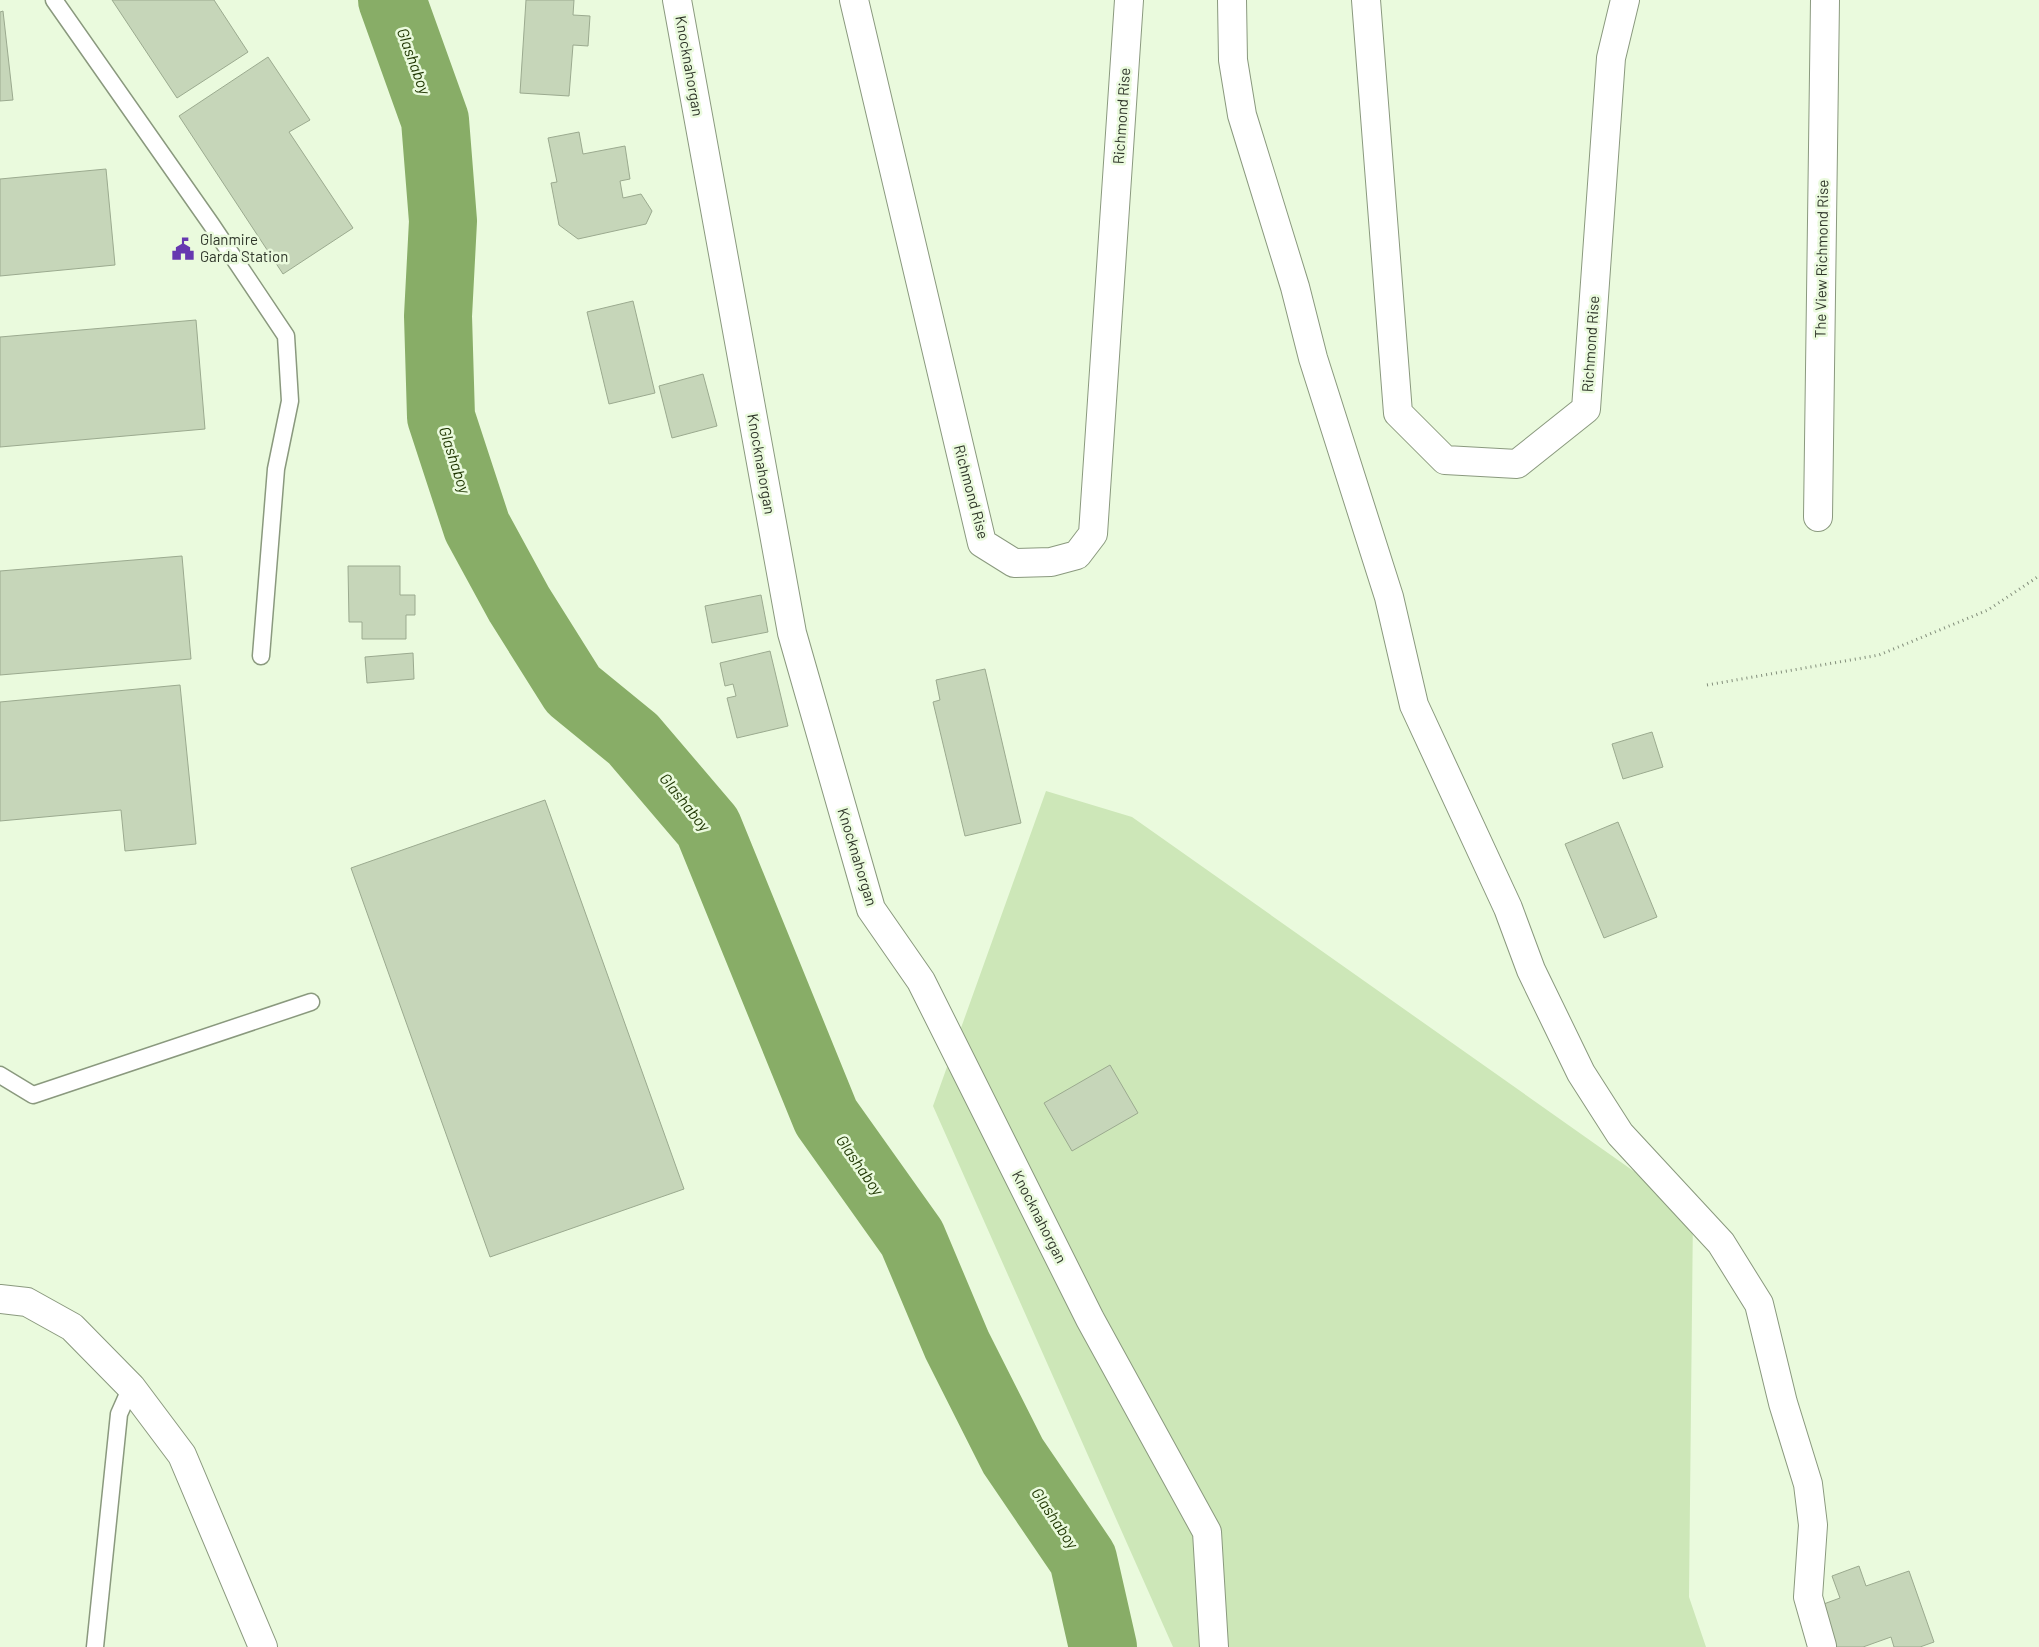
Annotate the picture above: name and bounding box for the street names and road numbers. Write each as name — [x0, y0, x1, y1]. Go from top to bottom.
street label: Knocknahorgan — [672, 14, 708, 117]
street label: Richmond Rise — [1109, 67, 1133, 165]
street label: The View Richmond Rise — [1811, 180, 1831, 338]
street label: Richmond Rise — [1578, 295, 1602, 393]
street label: Knocknahorgan — [744, 412, 780, 515]
street label: Richmond Rise — [951, 443, 993, 541]
street label: Knocknahorgan — [834, 805, 881, 908]
street label: Knocknahorgan — [1009, 1167, 1071, 1266]

